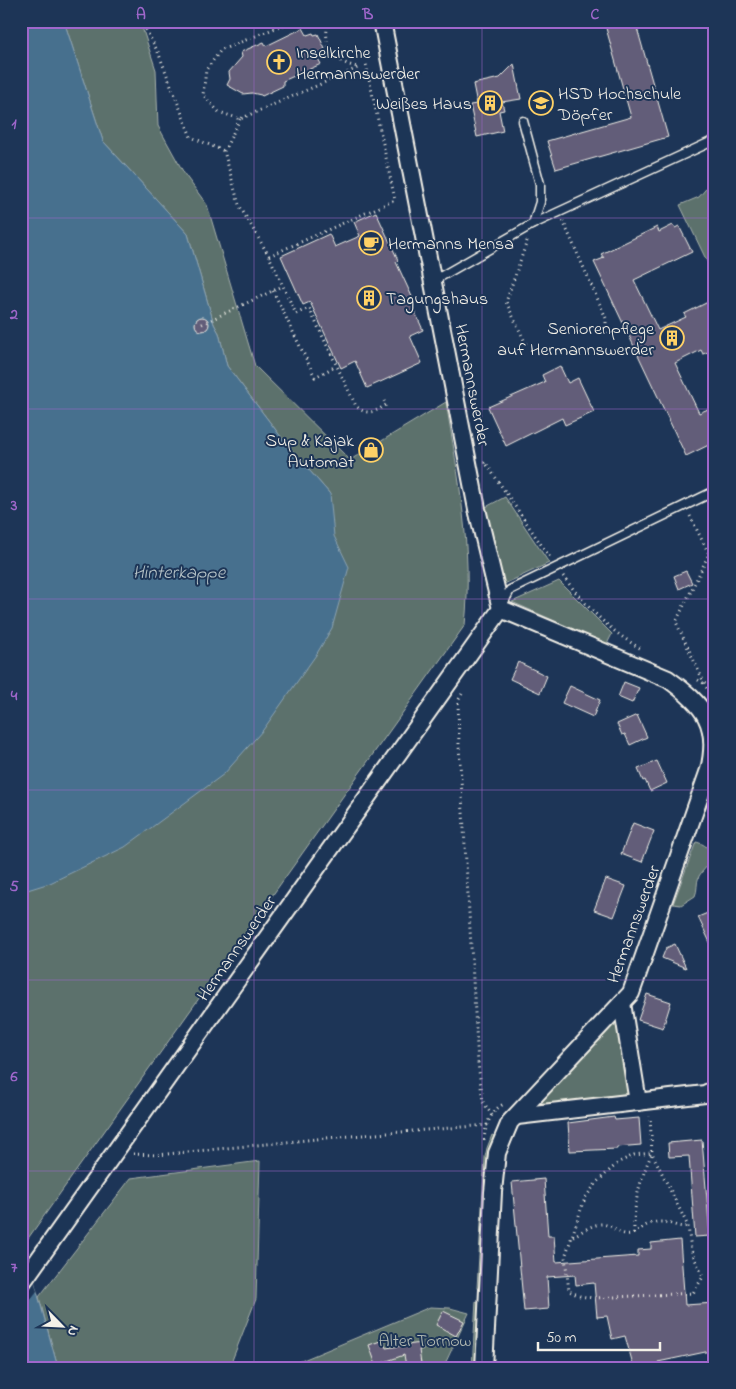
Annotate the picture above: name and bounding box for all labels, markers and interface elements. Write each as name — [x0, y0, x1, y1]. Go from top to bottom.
text: A — [136, 3, 146, 27]
text: B — [362, 3, 374, 27]
text: C — [591, 3, 600, 27]
place label: Inselkirche Hermannswerder — [296, 41, 420, 88]
church icon: Inselkirche Hermannswerder — [266, 49, 292, 75]
place label: HSD Hochschule Döpfer — [557, 82, 682, 129]
building icon: Weißes Haus — [477, 90, 503, 116]
school or university icon: HSD Hochschule Döpfer — [528, 90, 554, 116]
place label: Weißes Haus — [376, 92, 472, 118]
text: 1 — [11, 112, 17, 136]
cafe icon: Hermanns Mensa — [358, 230, 384, 256]
place label: Hermanns Mensa — [388, 232, 514, 258]
building icon: Tagungshaus — [356, 285, 382, 311]
place label: Tagungshaus — [386, 287, 488, 314]
text: 2 — [9, 303, 18, 327]
place label: Seniorenpflege auf Hermannswerder — [497, 317, 655, 364]
street label: Hermannswerder — [446, 322, 496, 449]
building icon: Seniorenpflege auf Hermannswerder — [659, 325, 685, 351]
place label: Sup & Kajak Automat — [266, 429, 354, 476]
shop icon: Sup & Kajak Automat — [358, 437, 384, 463]
text: 3 — [10, 494, 18, 518]
water label: Hinterkappe — [133, 560, 227, 587]
text: 4 — [10, 684, 18, 708]
street label: Hermannswerder — [601, 862, 668, 987]
text: 5 — [9, 875, 19, 899]
street label: Hermannswerder — [191, 891, 284, 1007]
text: 6 — [9, 1065, 18, 1089]
text: 7 — [11, 1256, 18, 1280]
north arrow — [38, 1302, 88, 1352]
scale bar — [538, 1319, 661, 1351]
text: N — [61, 1322, 84, 1339]
text: 50 m — [546, 1327, 577, 1349]
park label: Alter Tornow — [379, 1329, 472, 1355]

